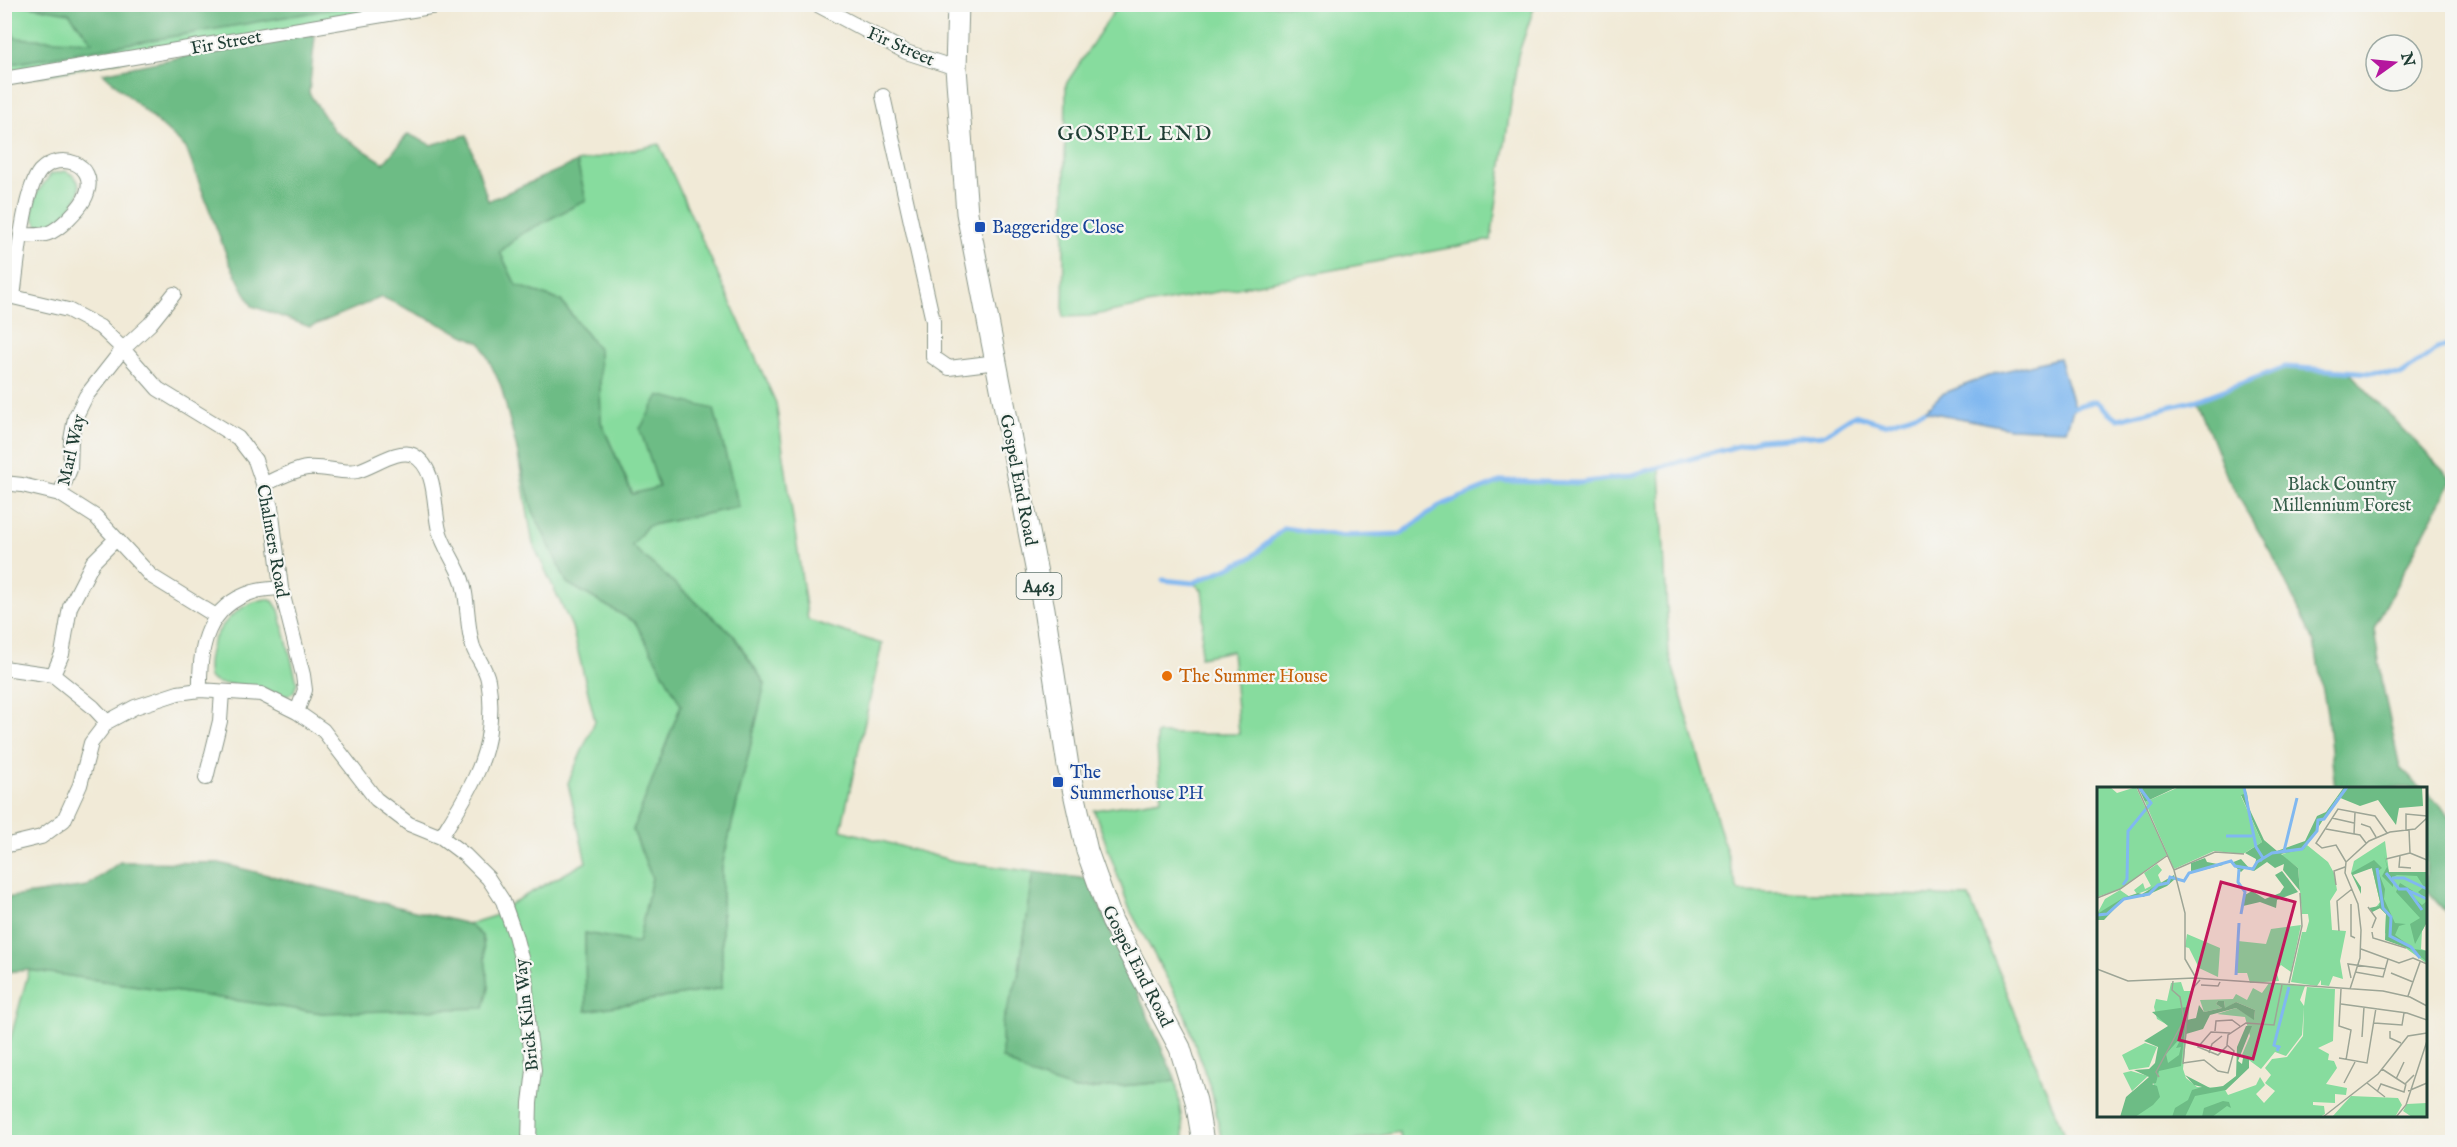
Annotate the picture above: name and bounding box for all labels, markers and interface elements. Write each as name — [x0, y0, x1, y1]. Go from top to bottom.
street label: Fir Street — [863, 22, 938, 72]
street label: Fir Street — [189, 26, 263, 61]
north arrow — [2364, 33, 2424, 93]
text: N — [2395, 49, 2418, 69]
district label: GOSPEL END — [1057, 121, 1213, 148]
place label: Baggeridge Close — [992, 217, 1124, 240]
marker: Baggeridge Close — [973, 220, 987, 234]
street label: Marl Way — [53, 412, 92, 488]
street label: Gospel End Road — [994, 413, 1042, 548]
park label: Black Country Millennium Forest — [2272, 474, 2412, 518]
street label: Chalmers Road — [250, 483, 293, 600]
road number: A463 — [1016, 573, 1062, 599]
place label: The Summer House — [1179, 666, 1328, 689]
marker: The Summer House — [1160, 669, 1174, 683]
place label: The Summerhouse PH — [1070, 762, 1204, 806]
marker: The Summerhouse PH — [1051, 775, 1065, 789]
inset map — [2097, 787, 2427, 1117]
street label: Gospel End Road — [1096, 902, 1177, 1032]
street label: Brick Kiln Way — [510, 957, 545, 1072]

